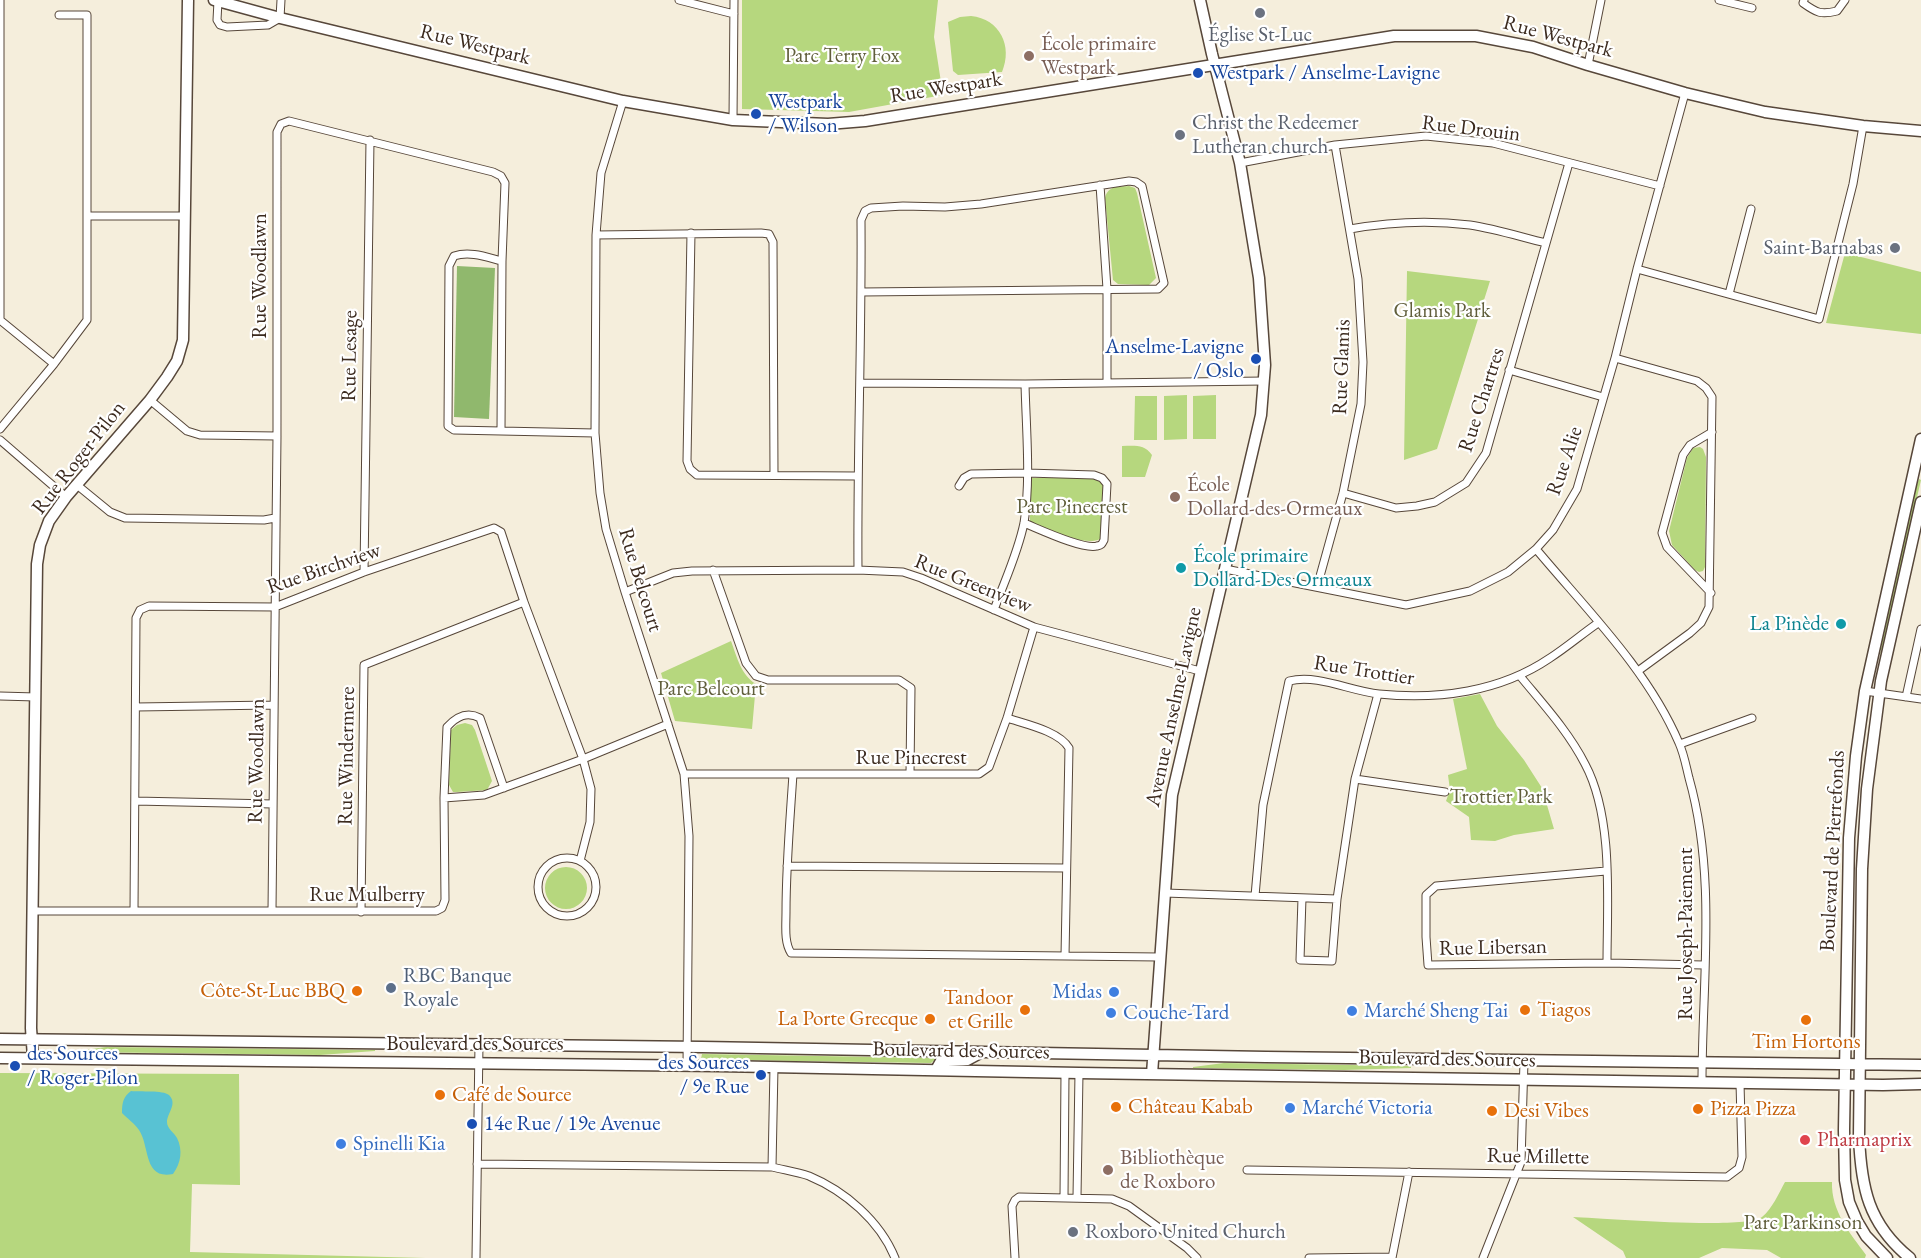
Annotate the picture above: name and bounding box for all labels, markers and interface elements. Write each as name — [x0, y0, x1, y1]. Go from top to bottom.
marker: Église St-Luc — [1253, 6, 1267, 20]
street label: Rue Westpark — [1500, 10, 1616, 64]
street label: Rue Westpark — [417, 19, 533, 71]
place label: Église St-Luc — [1208, 22, 1312, 48]
place label: École primaire Westpark — [1041, 31, 1156, 81]
park label: Parc Terry Fox — [785, 43, 899, 69]
marker: École primaire Westpark — [1022, 49, 1036, 63]
place label: Westpark / Anselme-Lavigne — [1210, 60, 1440, 86]
marker: Westpark / Anselme-Lavigne — [1191, 66, 1205, 80]
street label: Rue Westpark — [888, 67, 1004, 109]
place label: Westpark / Wilson — [768, 89, 842, 139]
marker: Westpark / Wilson — [749, 107, 763, 121]
place label: Christ the Redeemer Lutheran church — [1192, 110, 1359, 160]
street label: Rue Drouin — [1420, 110, 1522, 148]
marker: Christ the Redeemer Lutheran church — [1173, 128, 1187, 142]
street label: Rue Woodlawn — [247, 213, 273, 339]
place label: Saint-Barnabas — [1764, 235, 1883, 261]
marker: Saint-Barnabas — [1888, 241, 1902, 255]
park label: Glamis Park — [1394, 298, 1490, 324]
street label: Rue Lesage — [337, 310, 363, 402]
street label: Rue Glamis — [1328, 319, 1356, 415]
place label: Anselme-Lavigne / Oslo — [1105, 334, 1244, 384]
street label: Rue Chartres — [1453, 345, 1511, 455]
marker: Anselme-Lavigne / Oslo — [1249, 352, 1263, 366]
street label: Rue Roger-Pilon — [27, 396, 131, 520]
street label: Rue Alie — [1541, 423, 1589, 499]
place label: École Dollard-des-Ormeaux — [1187, 472, 1362, 522]
marker: École Dollard-des-Ormeaux — [1168, 490, 1182, 504]
park label: Parc Pinecrest — [1016, 494, 1128, 520]
street label: Rue Belcourt — [612, 525, 668, 635]
street label: Rue Birchview — [264, 538, 384, 600]
place label: École primaire Dollard-Des Ormeaux — [1193, 543, 1372, 593]
street label: Rue Greenview — [911, 549, 1035, 619]
marker: École primaire Dollard-Des Ormeaux — [1174, 561, 1188, 575]
street label: Avenue Anselme-Lavigne — [1141, 605, 1207, 809]
place label: La Pinède — [1750, 611, 1829, 637]
marker: La Pinède — [1834, 617, 1848, 631]
street label: Rue Trottier — [1312, 651, 1416, 691]
park label: Parc Belcourt — [657, 676, 765, 702]
street label: Rue Windermere — [333, 686, 361, 826]
street label: Rue Woodlawn — [243, 698, 271, 824]
street label: Rue Pinecrest — [855, 745, 967, 771]
street label: Boulevard de Pierrefonds — [1815, 750, 1851, 952]
park label: Trottier Park — [1450, 784, 1552, 810]
street label: Rue Joseph-Paiement — [1673, 848, 1699, 1020]
street label: Rue Mulberry — [309, 882, 425, 908]
street label: Rue Libersan — [1439, 934, 1547, 962]
place label: RBC Banque Royale — [403, 963, 511, 1013]
place label: Côte-St-Luc BBQ — [200, 978, 345, 1004]
place label: Midas — [1052, 979, 1102, 1005]
marker: RBC Banque Royale — [384, 981, 398, 995]
marker: Côte-St-Luc BBQ — [350, 984, 364, 998]
place label: Tandoor et Grille — [943, 985, 1013, 1035]
marker: Midas — [1107, 985, 1121, 999]
place label: Tiagos — [1537, 997, 1591, 1023]
place label: Marché Sheng Tai — [1364, 998, 1508, 1024]
place label: Couche-Tard — [1123, 1000, 1229, 1026]
marker: Tandoor et Grille — [1018, 1003, 1032, 1017]
marker: Tiagos — [1518, 1003, 1532, 1017]
marker: Marché Sheng Tai — [1345, 1004, 1359, 1018]
place label: La Porte Grecque — [778, 1006, 918, 1032]
marker: Couche-Tard — [1104, 1006, 1118, 1020]
marker: La Porte Grecque — [923, 1012, 937, 1026]
marker: Tim Hortons — [1799, 1013, 1813, 1027]
place label: Tim Hortons — [1751, 1029, 1861, 1055]
street label: Boulevard des Sources — [386, 1031, 564, 1057]
street label: Boulevard des Sources — [872, 1037, 1050, 1065]
place label: des Sources / Roger-Pilon — [27, 1041, 138, 1091]
street label: Boulevard des Sources — [1358, 1045, 1536, 1073]
place label: des Sources / 9e Rue — [658, 1050, 749, 1100]
marker: des Sources / Roger-Pilon — [8, 1059, 22, 1073]
marker: des Sources / 9e Rue — [754, 1068, 768, 1082]
place label: Café de Source — [452, 1082, 571, 1108]
marker: Café de Source — [433, 1088, 447, 1102]
place label: Château Kabab — [1128, 1094, 1253, 1120]
place label: Marché Victoria — [1302, 1095, 1433, 1121]
place label: Pizza Pizza — [1710, 1096, 1796, 1122]
place label: Desi Vibes — [1504, 1098, 1589, 1124]
marker: Château Kabab — [1109, 1100, 1123, 1114]
marker: Marché Victoria — [1283, 1101, 1297, 1115]
marker: Pizza Pizza — [1691, 1102, 1705, 1116]
marker: Desi Vibes — [1485, 1104, 1499, 1118]
place label: 14e Rue / 19e Avenue — [484, 1111, 660, 1137]
marker: 14e Rue / 19e Avenue — [465, 1117, 479, 1131]
place label: Pharmaprix — [1817, 1127, 1912, 1153]
place label: Spinelli Kia — [353, 1131, 445, 1157]
marker: Pharmaprix — [1798, 1133, 1812, 1147]
marker: Spinelli Kia — [334, 1137, 348, 1151]
street label: Rue Millette — [1487, 1144, 1589, 1170]
place label: Bibliothèque de Roxboro — [1120, 1145, 1224, 1195]
marker: Bibliothèque de Roxboro — [1101, 1163, 1115, 1177]
park label: Parc Parkinson — [1744, 1210, 1862, 1236]
place label: Roxboro United Church — [1085, 1219, 1286, 1245]
marker: Roxboro United Church — [1066, 1225, 1080, 1239]

